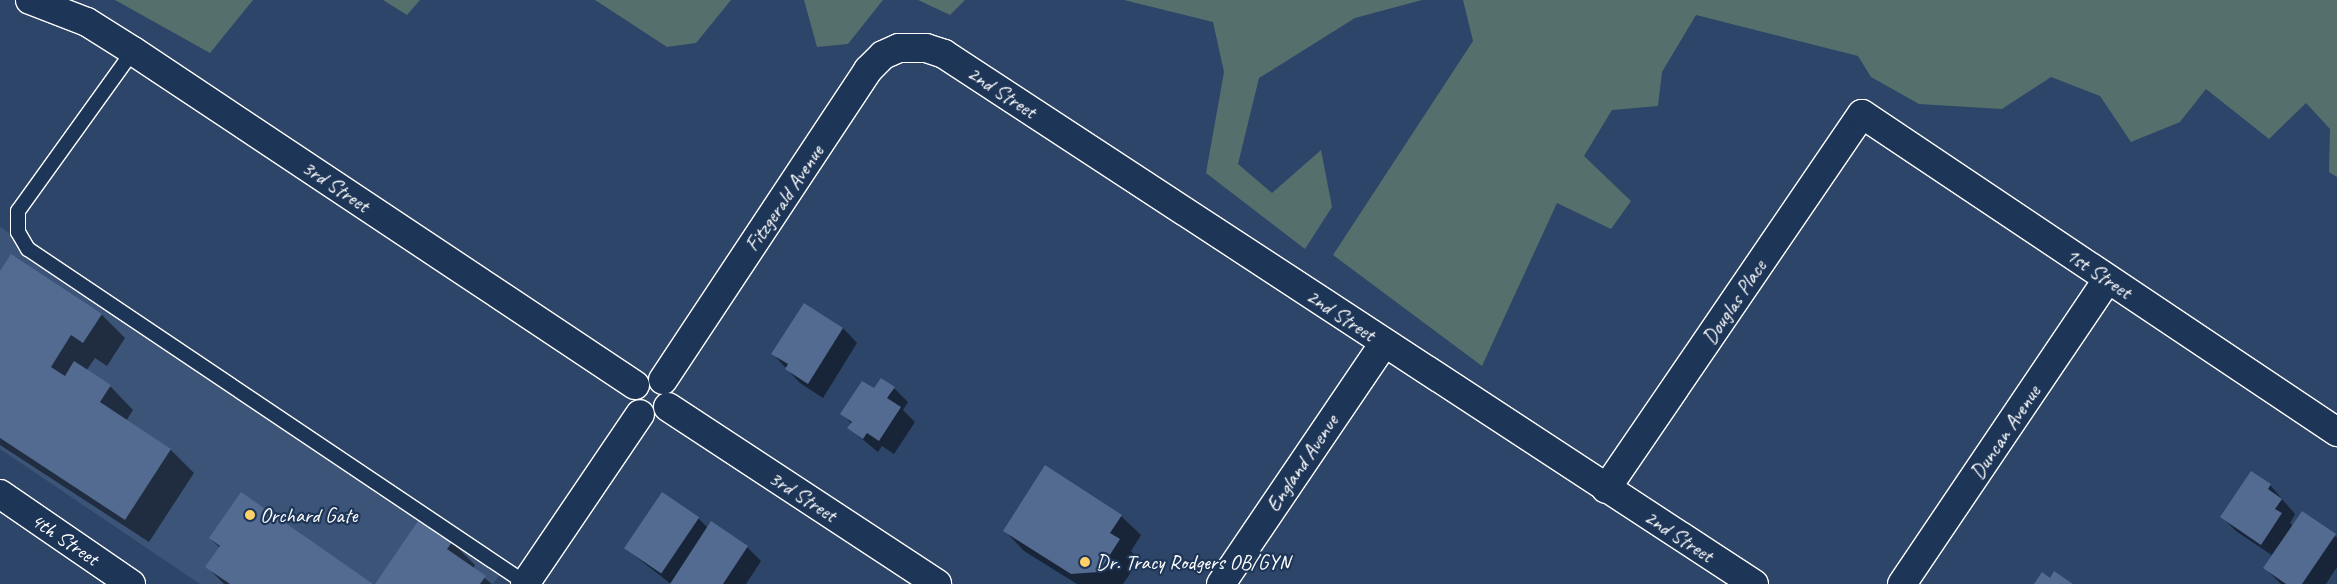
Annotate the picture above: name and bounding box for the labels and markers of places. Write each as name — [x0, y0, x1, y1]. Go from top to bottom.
place label: Orchard Gate — [260, 502, 358, 528]
marker: Orchard Gate — [244, 509, 256, 521]
place label: Dr. Tracy Rodgers OB/GYN — [1096, 549, 1291, 575]
marker: Dr. Tracy Rodgers OB/GYN — [1078, 555, 1092, 569]

